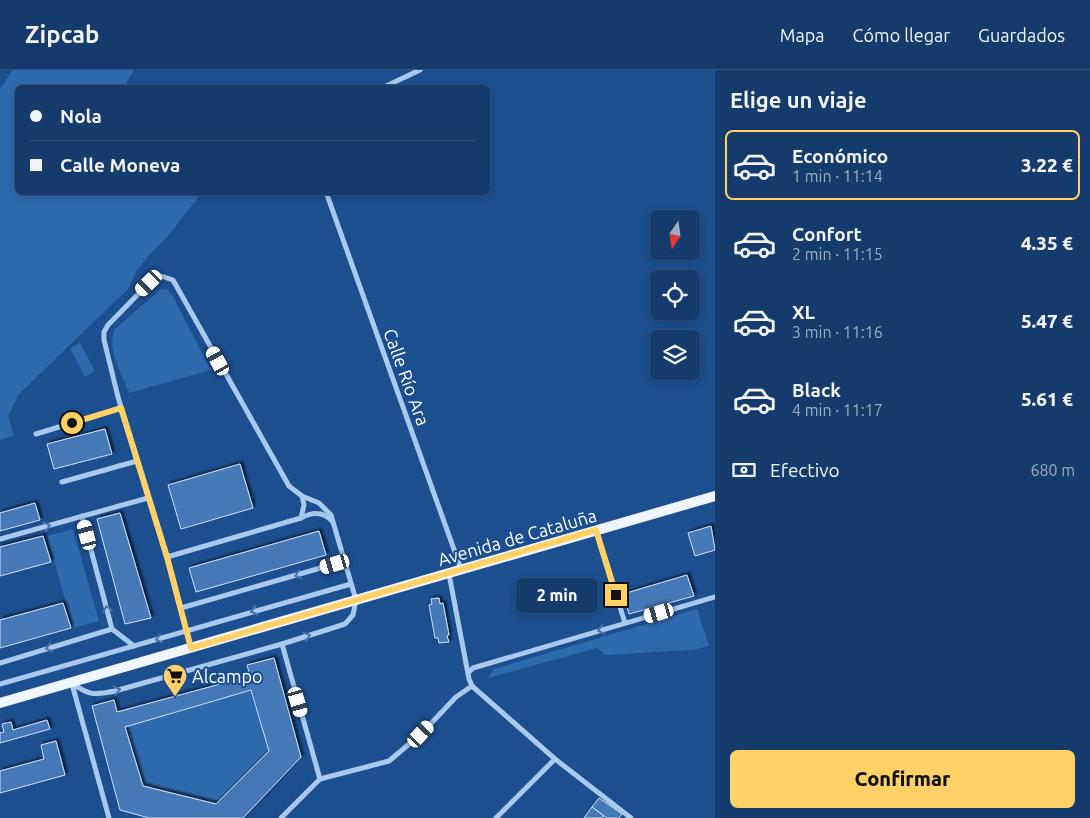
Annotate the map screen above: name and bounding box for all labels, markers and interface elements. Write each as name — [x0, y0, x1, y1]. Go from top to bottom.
text: Zipcab — [25, 21, 99, 48]
text: Mapa — [780, 25, 825, 45]
text: Cómo llegar — [853, 25, 950, 45]
text: Guardados — [978, 25, 1065, 45]
text: Elige un viaje — [730, 87, 867, 112]
text: Nola — [60, 105, 102, 127]
icon: car — [732, 143, 777, 188]
text: Económico — [792, 145, 888, 167]
text: Calle Moneva — [60, 154, 180, 176]
text: 3.22 € — [1021, 154, 1073, 176]
text: 1 min · 11:14 — [792, 167, 883, 185]
north arrow — [650, 210, 700, 260]
map controls — [650, 210, 700, 380]
icon: car — [732, 221, 777, 266]
text: Confort — [792, 223, 862, 245]
text: 4.35 € — [1021, 232, 1073, 254]
text: 2 min · 11:15 — [792, 245, 883, 263]
car — [132, 267, 165, 299]
button: locate — [650, 270, 700, 320]
icon: car — [732, 299, 777, 344]
text: XL — [792, 301, 815, 323]
text: 5.47 € — [1021, 310, 1073, 332]
text: 3 min · 11:16 — [792, 323, 883, 341]
street label: Calle Río Ara — [380, 326, 434, 428]
button: layers — [650, 330, 700, 380]
car — [204, 344, 231, 378]
icon: car — [732, 377, 777, 422]
text: Black — [792, 379, 841, 401]
text: 5.61 € — [1021, 388, 1073, 410]
text: 4 min · 11:17 — [792, 401, 883, 419]
route start — [61, 412, 83, 434]
icon: cash — [730, 456, 758, 484]
text: Efectivo — [770, 459, 840, 481]
text: 680 m — [1030, 461, 1075, 479]
street label: Avenida de Cataluña — [435, 505, 599, 569]
car — [75, 519, 98, 551]
one-way arrow — [42, 521, 50, 531]
car — [318, 553, 351, 575]
one-way arrow — [295, 569, 303, 579]
callout: 2 min — [516, 578, 598, 612]
route end — [605, 584, 627, 606]
text: 2 min — [537, 586, 577, 604]
car — [642, 602, 675, 624]
one-way arrow — [102, 605, 112, 613]
one-way arrow — [250, 606, 259, 616]
one-way arrow — [597, 625, 605, 635]
one-way arrow — [302, 632, 311, 642]
one-way arrow — [155, 633, 163, 643]
one-way arrow — [45, 643, 53, 653]
supermarket icon: Alcampo — [162, 663, 188, 697]
place label: Alcampo — [192, 666, 263, 686]
one-way arrow — [112, 685, 121, 696]
car — [286, 686, 309, 718]
car — [405, 718, 436, 750]
button: Confirmar — [730, 750, 1075, 808]

